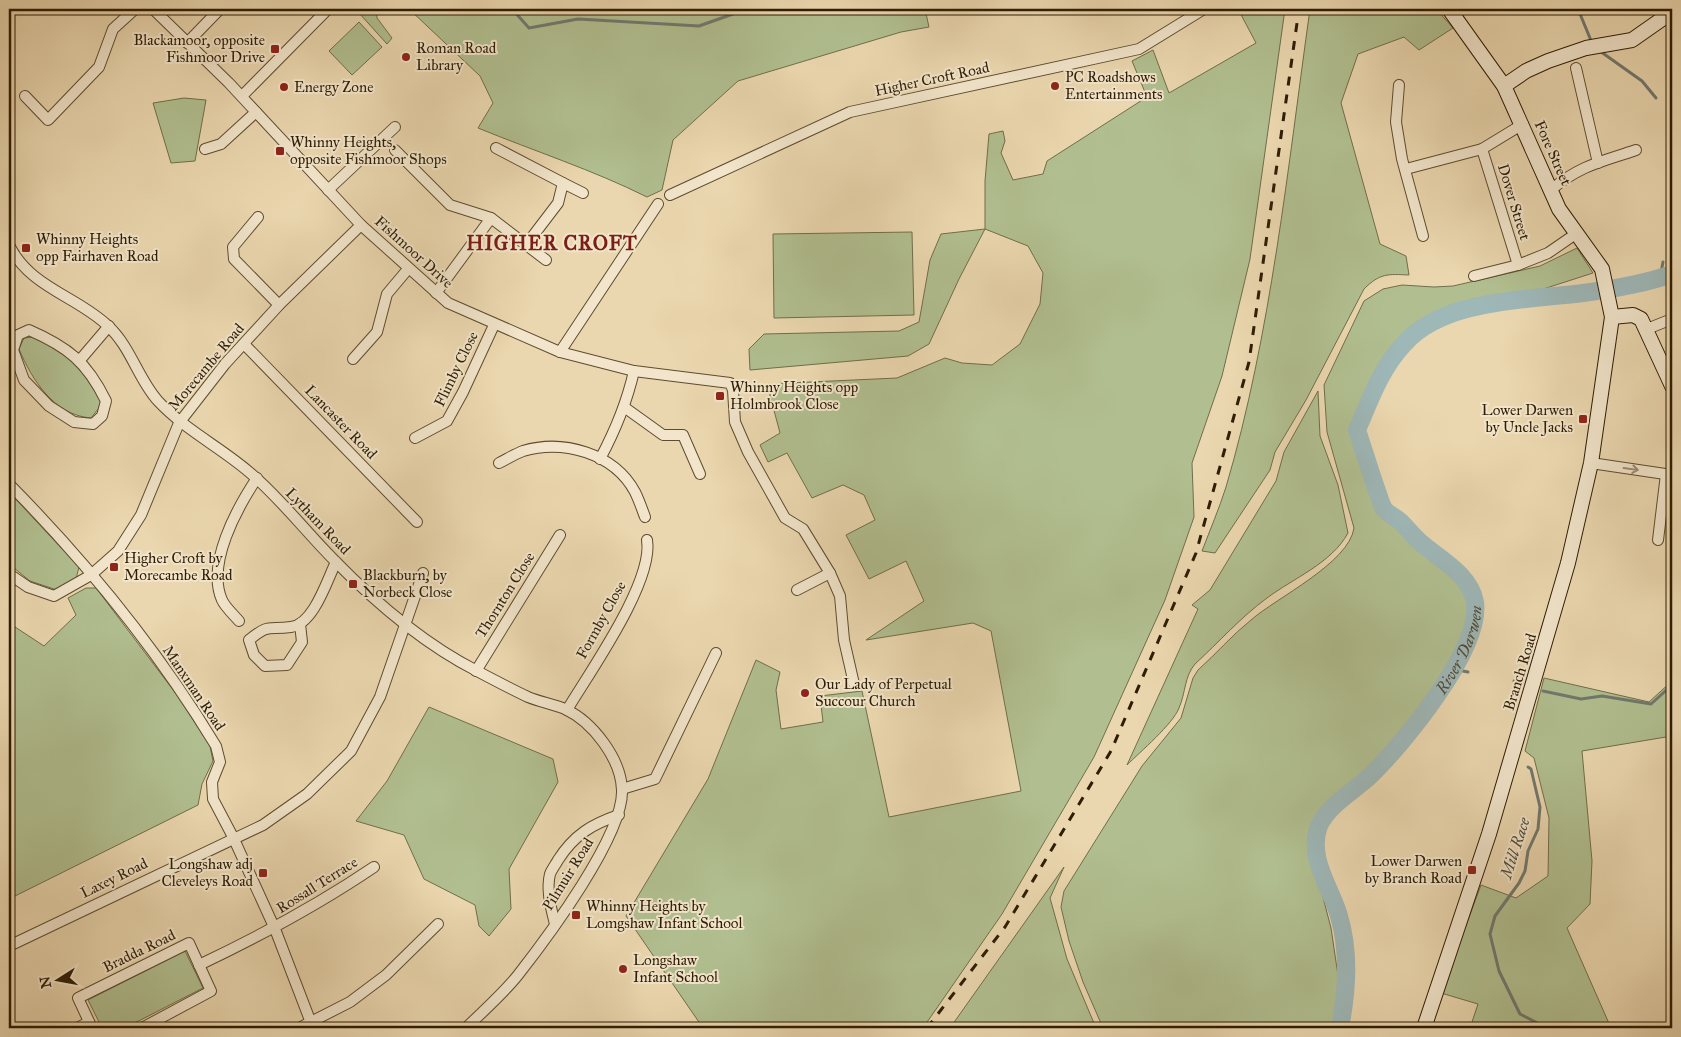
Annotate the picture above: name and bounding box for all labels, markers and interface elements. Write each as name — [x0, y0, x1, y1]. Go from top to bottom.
place label: Blackamoor, opposite Fishmoor Drive — [133, 31, 265, 66]
place label: Roman Road Library — [416, 39, 497, 74]
marker: Blackamoor, opposite Fishmoor Drive — [269, 43, 281, 55]
marker: Roman Road Library — [400, 51, 412, 63]
street label: Higher Croft Road — [873, 58, 991, 100]
place label: PC Roadshows Entertainments — [1065, 68, 1163, 103]
place label: Energy Zone — [294, 78, 373, 96]
marker: PC Roadshows Entertainments — [1049, 80, 1061, 92]
marker: Energy Zone — [278, 81, 290, 93]
street label: Fore Street — [1531, 118, 1576, 189]
place label: Whinny Heights, opposite Fishmoor Shops — [290, 133, 447, 168]
marker: Whinny Heights, opposite Fishmoor Shops — [274, 145, 286, 157]
street label: Dover Street — [1494, 162, 1534, 243]
street label: Fishmoor Drive — [371, 212, 457, 292]
place label: Whinny Heights opp Fairhaven Road — [36, 230, 159, 265]
district label: HIGHER CROFT — [466, 231, 638, 255]
marker: Whinny Heights opp Fairhaven Road — [20, 242, 32, 254]
street label: Morecambe Road — [164, 319, 248, 414]
street label: Flimby Close — [430, 328, 482, 410]
place label: Whinny Heights opp Holmbrook Close — [730, 378, 858, 413]
street label: Lancaster Road — [301, 381, 381, 463]
marker: Whinny Heights opp Holmbrook Close — [714, 390, 726, 402]
place label: Lower Darwen by Uncle Jacks — [1482, 401, 1573, 437]
marker: Lower Darwen by Uncle Jacks — [1577, 413, 1589, 425]
one-way arrow — [1623, 465, 1639, 475]
street label: Lytham Road — [282, 484, 355, 558]
place label: Higher Croft by Morecambe Road — [124, 549, 233, 584]
street label: Thornton Close — [471, 549, 539, 641]
marker: Higher Croft by Morecambe Road — [108, 561, 120, 573]
place label: Blackburn, by Norbeck Close — [363, 566, 452, 601]
marker: Blackburn, by Norbeck Close — [347, 578, 359, 590]
street label: Formby Close — [572, 578, 630, 662]
water label: River Darwen — [1431, 605, 1485, 698]
street label: Branch Road — [1500, 631, 1540, 713]
street label: Manxman Road — [159, 642, 229, 734]
place label: Our Lady of Perpetual Succour Church — [815, 675, 953, 710]
marker: Our Lady of Perpetual Succour Church — [799, 687, 811, 699]
water label: Mill Race — [1496, 814, 1534, 883]
street label: Pilmuir Road — [539, 834, 598, 914]
place label: Lower Darwen by Branch Road — [1365, 852, 1462, 887]
street label: Rossall Terrace — [273, 853, 361, 917]
street label: Laxey Road — [78, 854, 151, 902]
place label: Longshaw adj Cleveleys Road — [161, 855, 253, 890]
marker: Lower Darwen by Branch Road — [1466, 864, 1478, 876]
marker: Longshaw adj Cleveleys Road — [257, 867, 269, 879]
place label: Whinny Heights by Lomgshaw Infant School — [586, 897, 743, 932]
marker: Whinny Heights by Lomgshaw Infant School — [570, 909, 582, 921]
street label: Bradda Road — [100, 926, 179, 976]
place label: Longshaw Infant School — [633, 951, 719, 986]
north arrow — [32, 954, 82, 1004]
marker: Longshaw Infant School — [617, 963, 629, 975]
text: N — [36, 975, 55, 990]

